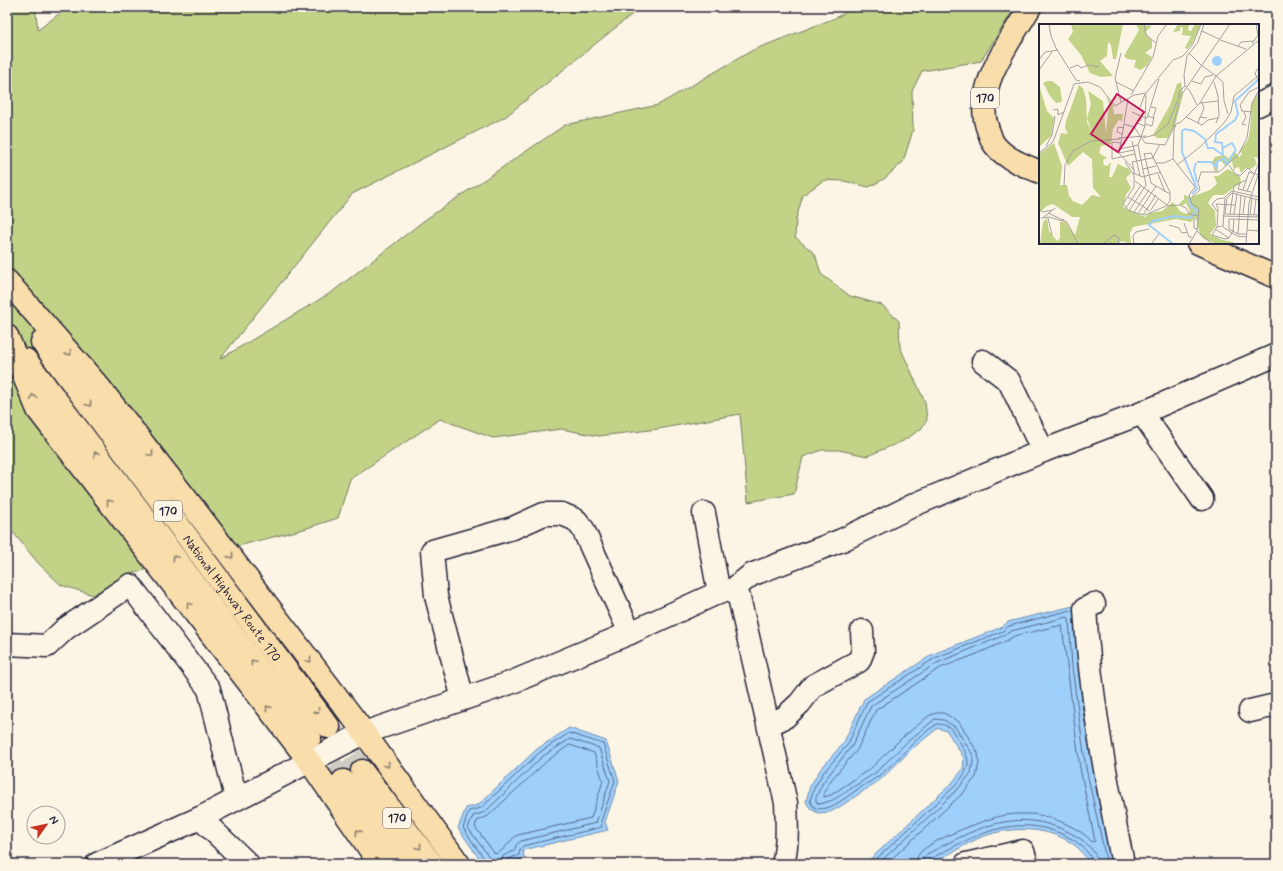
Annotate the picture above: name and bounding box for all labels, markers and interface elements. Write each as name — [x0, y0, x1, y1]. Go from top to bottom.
inset map — [1039, 24, 1259, 244]
road number: 170 — [971, 88, 999, 108]
one-way arrow — [65, 348, 72, 356]
one-way arrow — [30, 394, 38, 402]
one-way arrow — [84, 400, 91, 407]
one-way arrow — [146, 449, 153, 456]
one-way arrow — [94, 452, 101, 459]
one-way arrow — [107, 500, 114, 507]
road number: 170 — [154, 501, 182, 521]
street label: National Highway Route 170 — [178, 532, 285, 666]
one-way arrow — [226, 552, 233, 559]
one-way arrow — [172, 555, 179, 562]
one-way arrow — [186, 603, 193, 610]
one-way arrow — [305, 656, 312, 663]
one-way arrow — [251, 659, 258, 666]
one-way arrow — [265, 706, 272, 713]
one-way arrow — [312, 706, 319, 713]
one-way arrow — [382, 761, 390, 768]
north arrow — [26, 805, 66, 845]
road number: 170 — [383, 808, 411, 828]
text: N — [46, 813, 61, 827]
one-way arrow — [355, 829, 363, 836]
one-way arrow — [414, 843, 422, 850]

